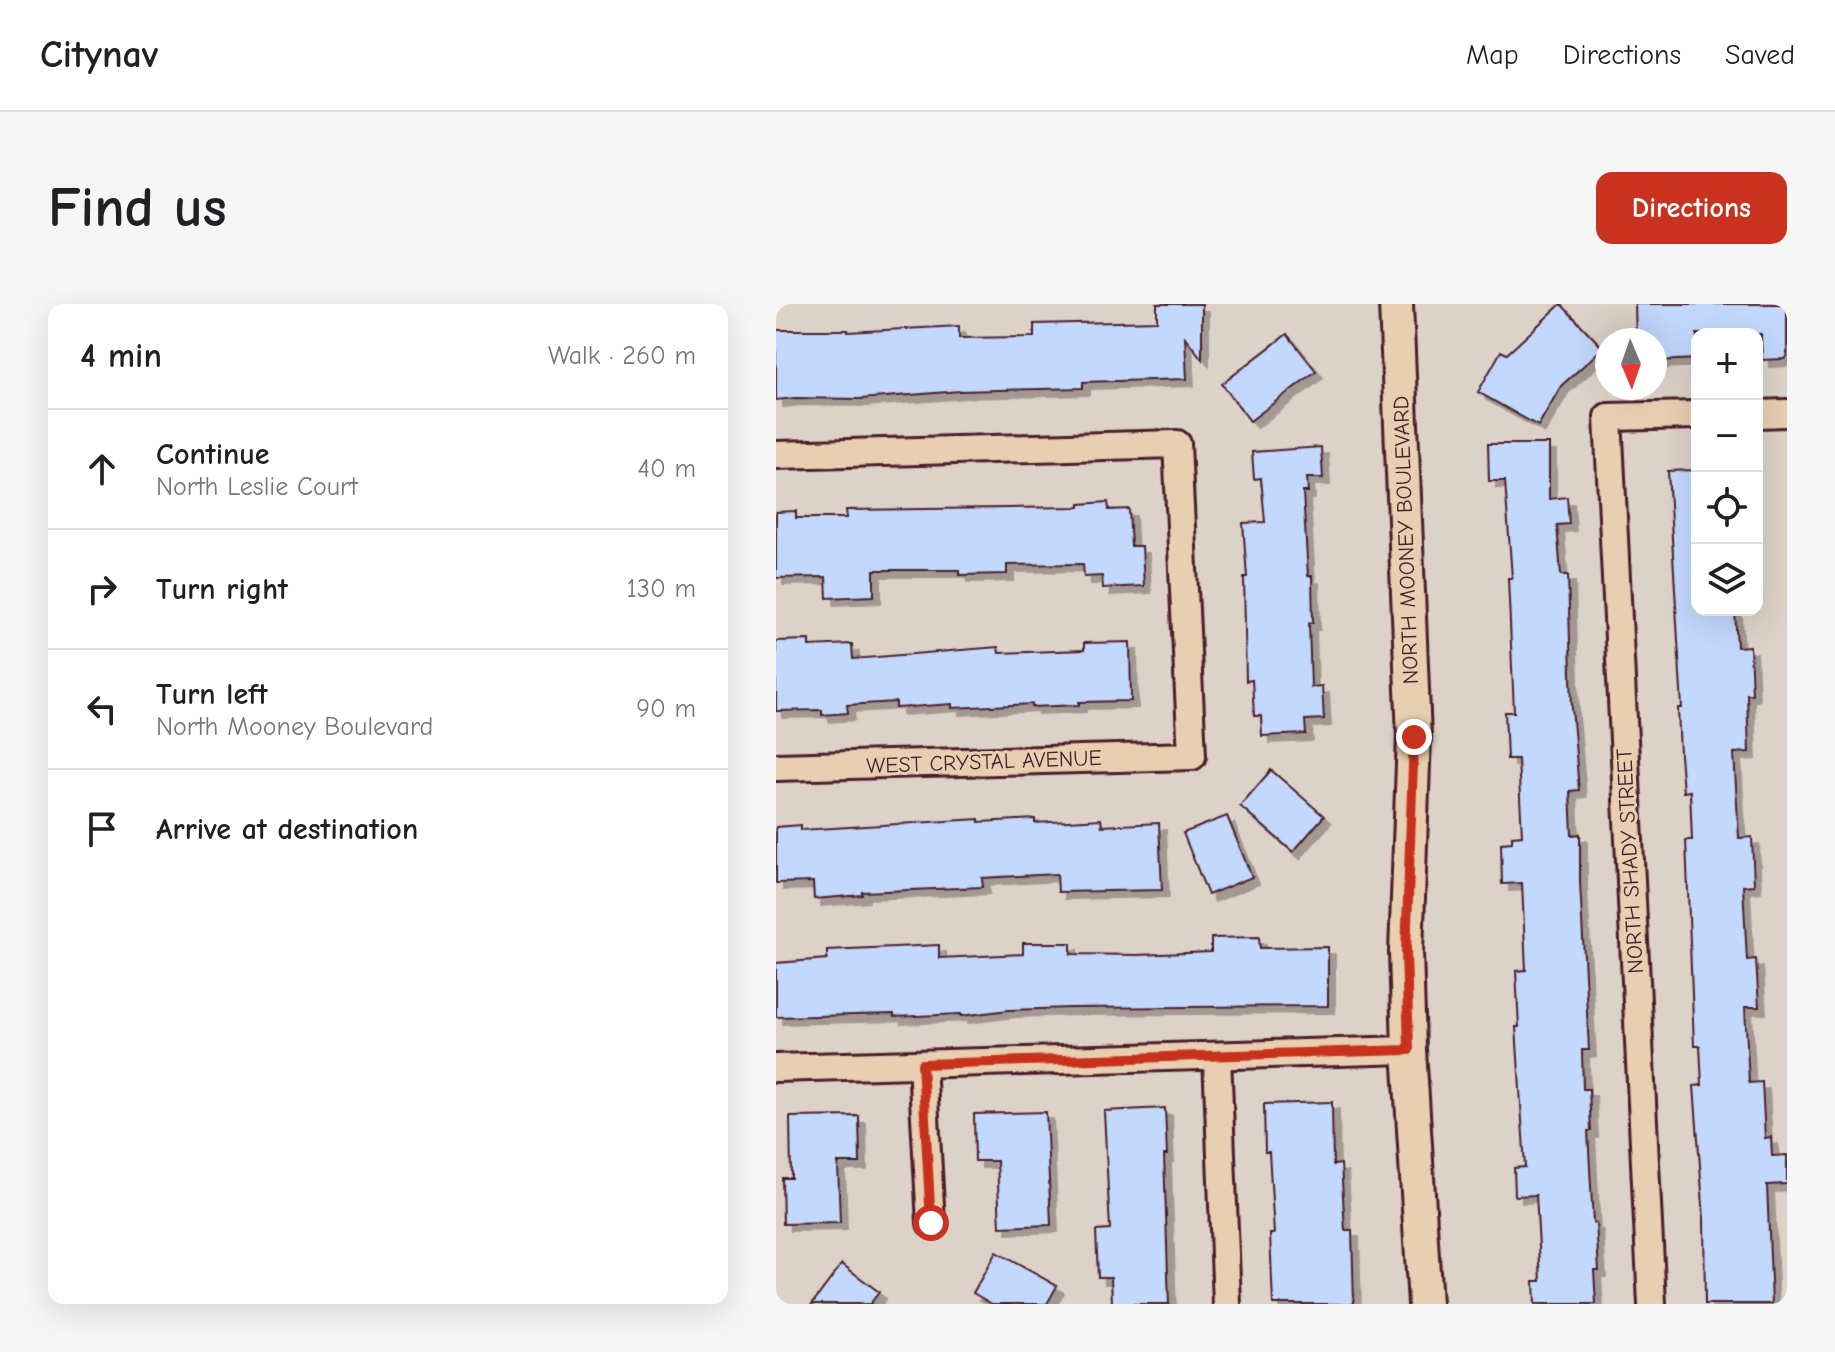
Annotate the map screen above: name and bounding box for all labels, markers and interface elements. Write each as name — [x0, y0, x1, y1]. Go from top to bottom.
text: Citynav — [40, 33, 158, 77]
text: Map — [1466, 39, 1519, 71]
text: Directions — [1563, 39, 1681, 71]
text: Saved — [1725, 39, 1795, 71]
button: Directions — [1596, 172, 1787, 244]
text: Find us — [48, 176, 227, 240]
north arrow — [1595, 328, 1667, 400]
map controls — [1691, 328, 1763, 616]
button: + — [1691, 328, 1763, 400]
text: 4 min — [80, 336, 162, 376]
text: Walk · 260 m — [548, 341, 696, 371]
street label: NORTH MOONEY BOULEVARD — [1388, 395, 1424, 685]
button: − — [1691, 400, 1763, 472]
text: Continue — [156, 437, 270, 472]
icon: ahead — [80, 447, 124, 491]
text: 40 m — [637, 454, 696, 484]
text: North Leslie Court — [156, 472, 358, 502]
button: locate — [1691, 472, 1763, 544]
button: layers — [1691, 544, 1763, 616]
icon: right — [80, 567, 124, 611]
text: Turn right — [156, 572, 288, 607]
text: 130 m — [627, 574, 696, 604]
text: Turn left — [156, 677, 268, 712]
icon: left — [80, 687, 124, 731]
text: 90 m — [636, 694, 696, 724]
text: North Mooney Boulevard — [156, 712, 433, 742]
route end — [1396, 719, 1432, 755]
street label: WEST CRYSTAL AVENUE — [866, 745, 1102, 779]
street label: NORTH SHADY STREET — [1611, 747, 1649, 974]
icon: arrive — [80, 807, 124, 851]
text: Arrive at destination — [156, 812, 418, 847]
route start — [913, 1205, 949, 1241]

